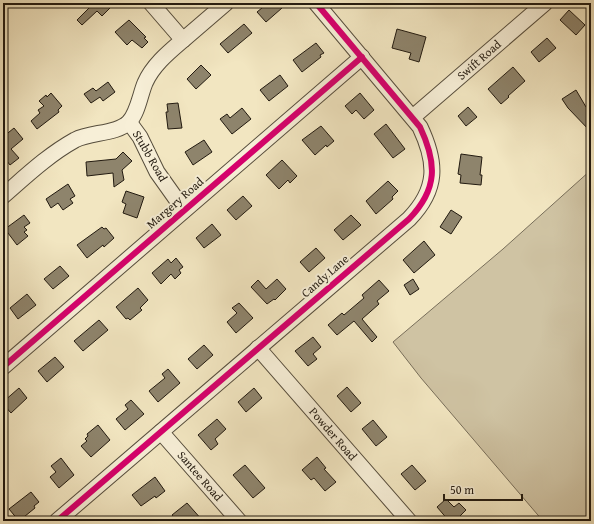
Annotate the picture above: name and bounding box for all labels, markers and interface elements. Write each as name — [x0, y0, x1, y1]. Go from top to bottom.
street label: Swift Road — [453, 35, 505, 84]
street label: Stubb Road — [129, 127, 172, 185]
street label: Margery Road — [142, 173, 207, 232]
street label: Candy Lane — [297, 250, 352, 301]
street label: Powder Road — [305, 403, 362, 464]
street label: Santee Road — [174, 447, 227, 505]
scale bar — [444, 476, 522, 502]
text: 50 m — [450, 481, 474, 498]

